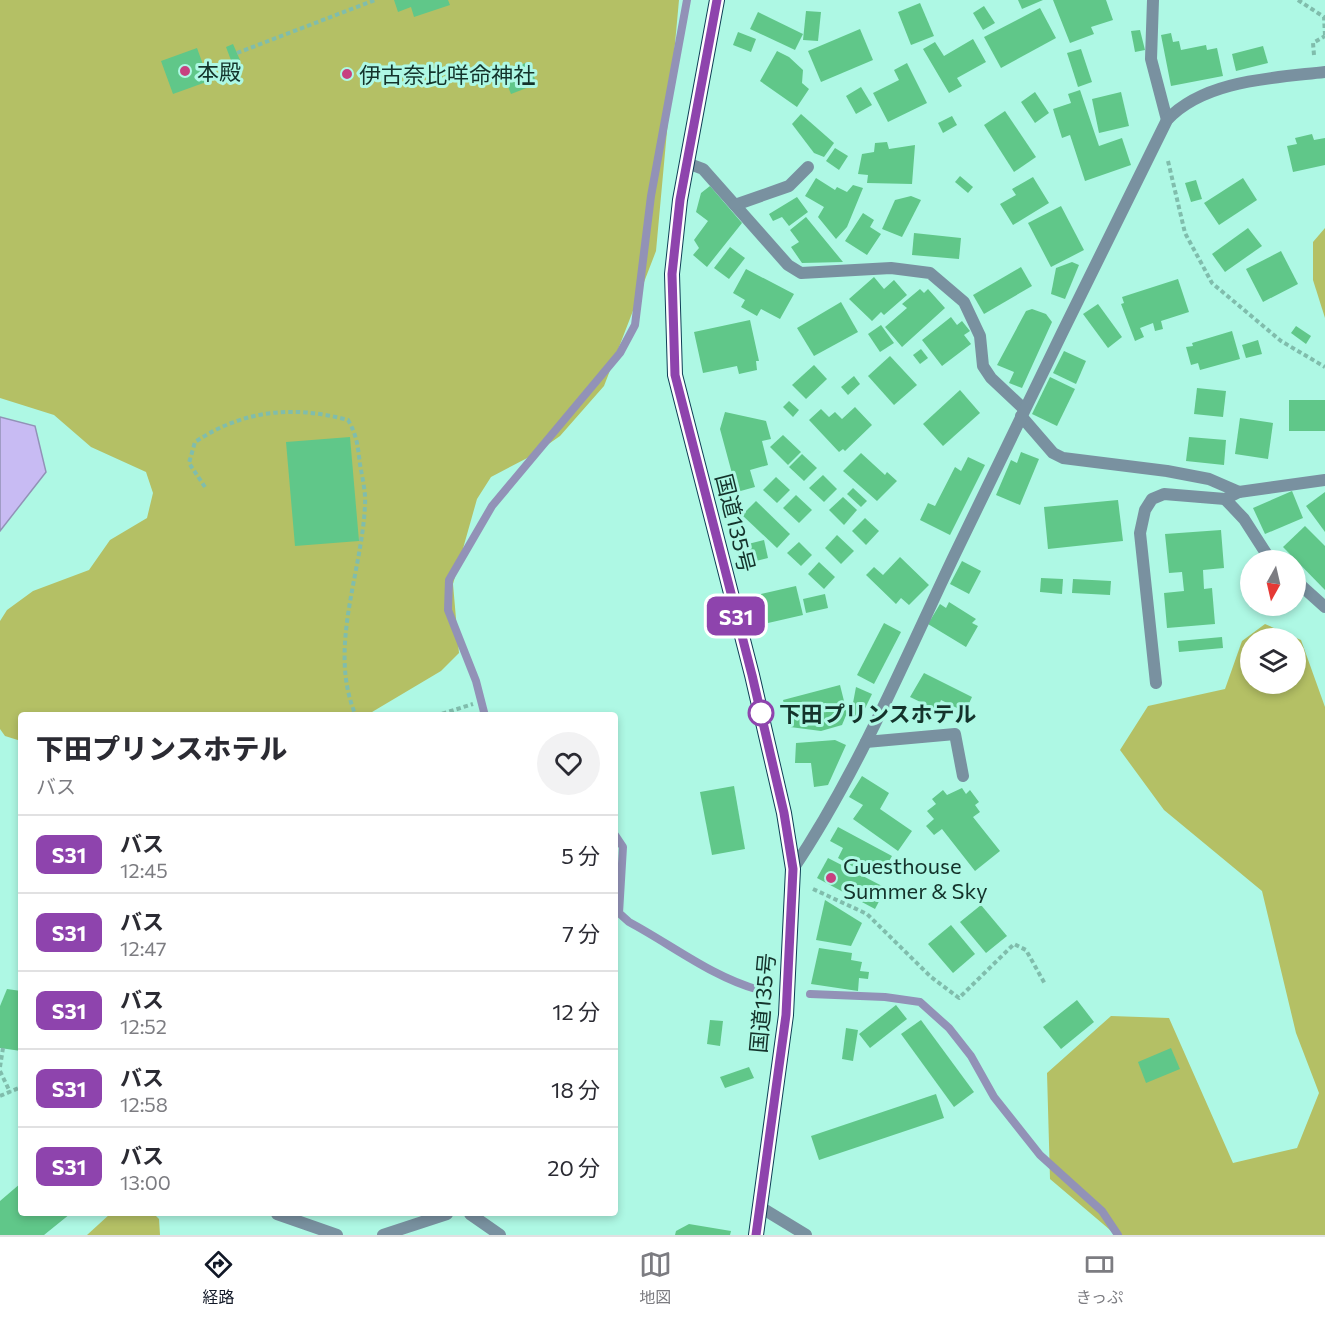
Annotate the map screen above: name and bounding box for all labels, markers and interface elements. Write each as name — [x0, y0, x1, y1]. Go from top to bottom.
place label: 本殿 — [197, 58, 241, 85]
place label: 伊古奈比咩命神社 — [359, 61, 535, 88]
marker: 本殿 — [178, 64, 192, 78]
marker: 伊古奈比咩命神社 — [340, 67, 354, 81]
street label: 国道135号 — [711, 471, 761, 575]
north arrow — [1240, 550, 1306, 616]
map controls — [1240, 550, 1306, 694]
line badge: S31 — [702, 596, 771, 636]
text: S31 — [719, 604, 753, 629]
button: layers — [1240, 628, 1306, 694]
marker: 下田プリンスホテル — [748, 700, 774, 726]
place label: 下田プリンスホテル — [779, 700, 977, 727]
text: 下田プリンスホテル — [36, 731, 287, 765]
button: heart — [537, 732, 600, 795]
text: バス — [36, 774, 76, 798]
text: バス — [120, 830, 164, 857]
text: S31 — [52, 842, 86, 867]
text: 5 分 — [561, 842, 600, 869]
place label: Guesthouse Summer & Sky — [843, 852, 988, 904]
text: 12:45 — [120, 858, 168, 882]
marker: Guesthouse Summer & Sky — [824, 871, 838, 885]
text: バス — [120, 908, 164, 935]
text: S31 — [52, 920, 86, 945]
text: 7 分 — [562, 920, 600, 947]
text: 12:47 — [120, 936, 167, 960]
street label: 国道135号 — [744, 952, 780, 1054]
text: バス — [120, 986, 164, 1013]
text: S31 — [52, 998, 86, 1023]
text: 12 分 — [552, 998, 600, 1025]
text: 12:52 — [120, 1014, 167, 1038]
text: バス — [120, 1064, 164, 1091]
text: S31 — [52, 1076, 86, 1101]
text: 18 分 — [551, 1076, 600, 1103]
text: 12:58 — [120, 1092, 168, 1116]
text: バス — [120, 1142, 164, 1169]
text: S31 — [52, 1154, 86, 1179]
text: 20 分 — [547, 1154, 600, 1181]
text: 13:00 — [120, 1170, 171, 1194]
tab: 経路 — [202, 1248, 235, 1308]
tab: 地図 — [639, 1248, 672, 1308]
tab: きっぷ — [1076, 1248, 1123, 1308]

